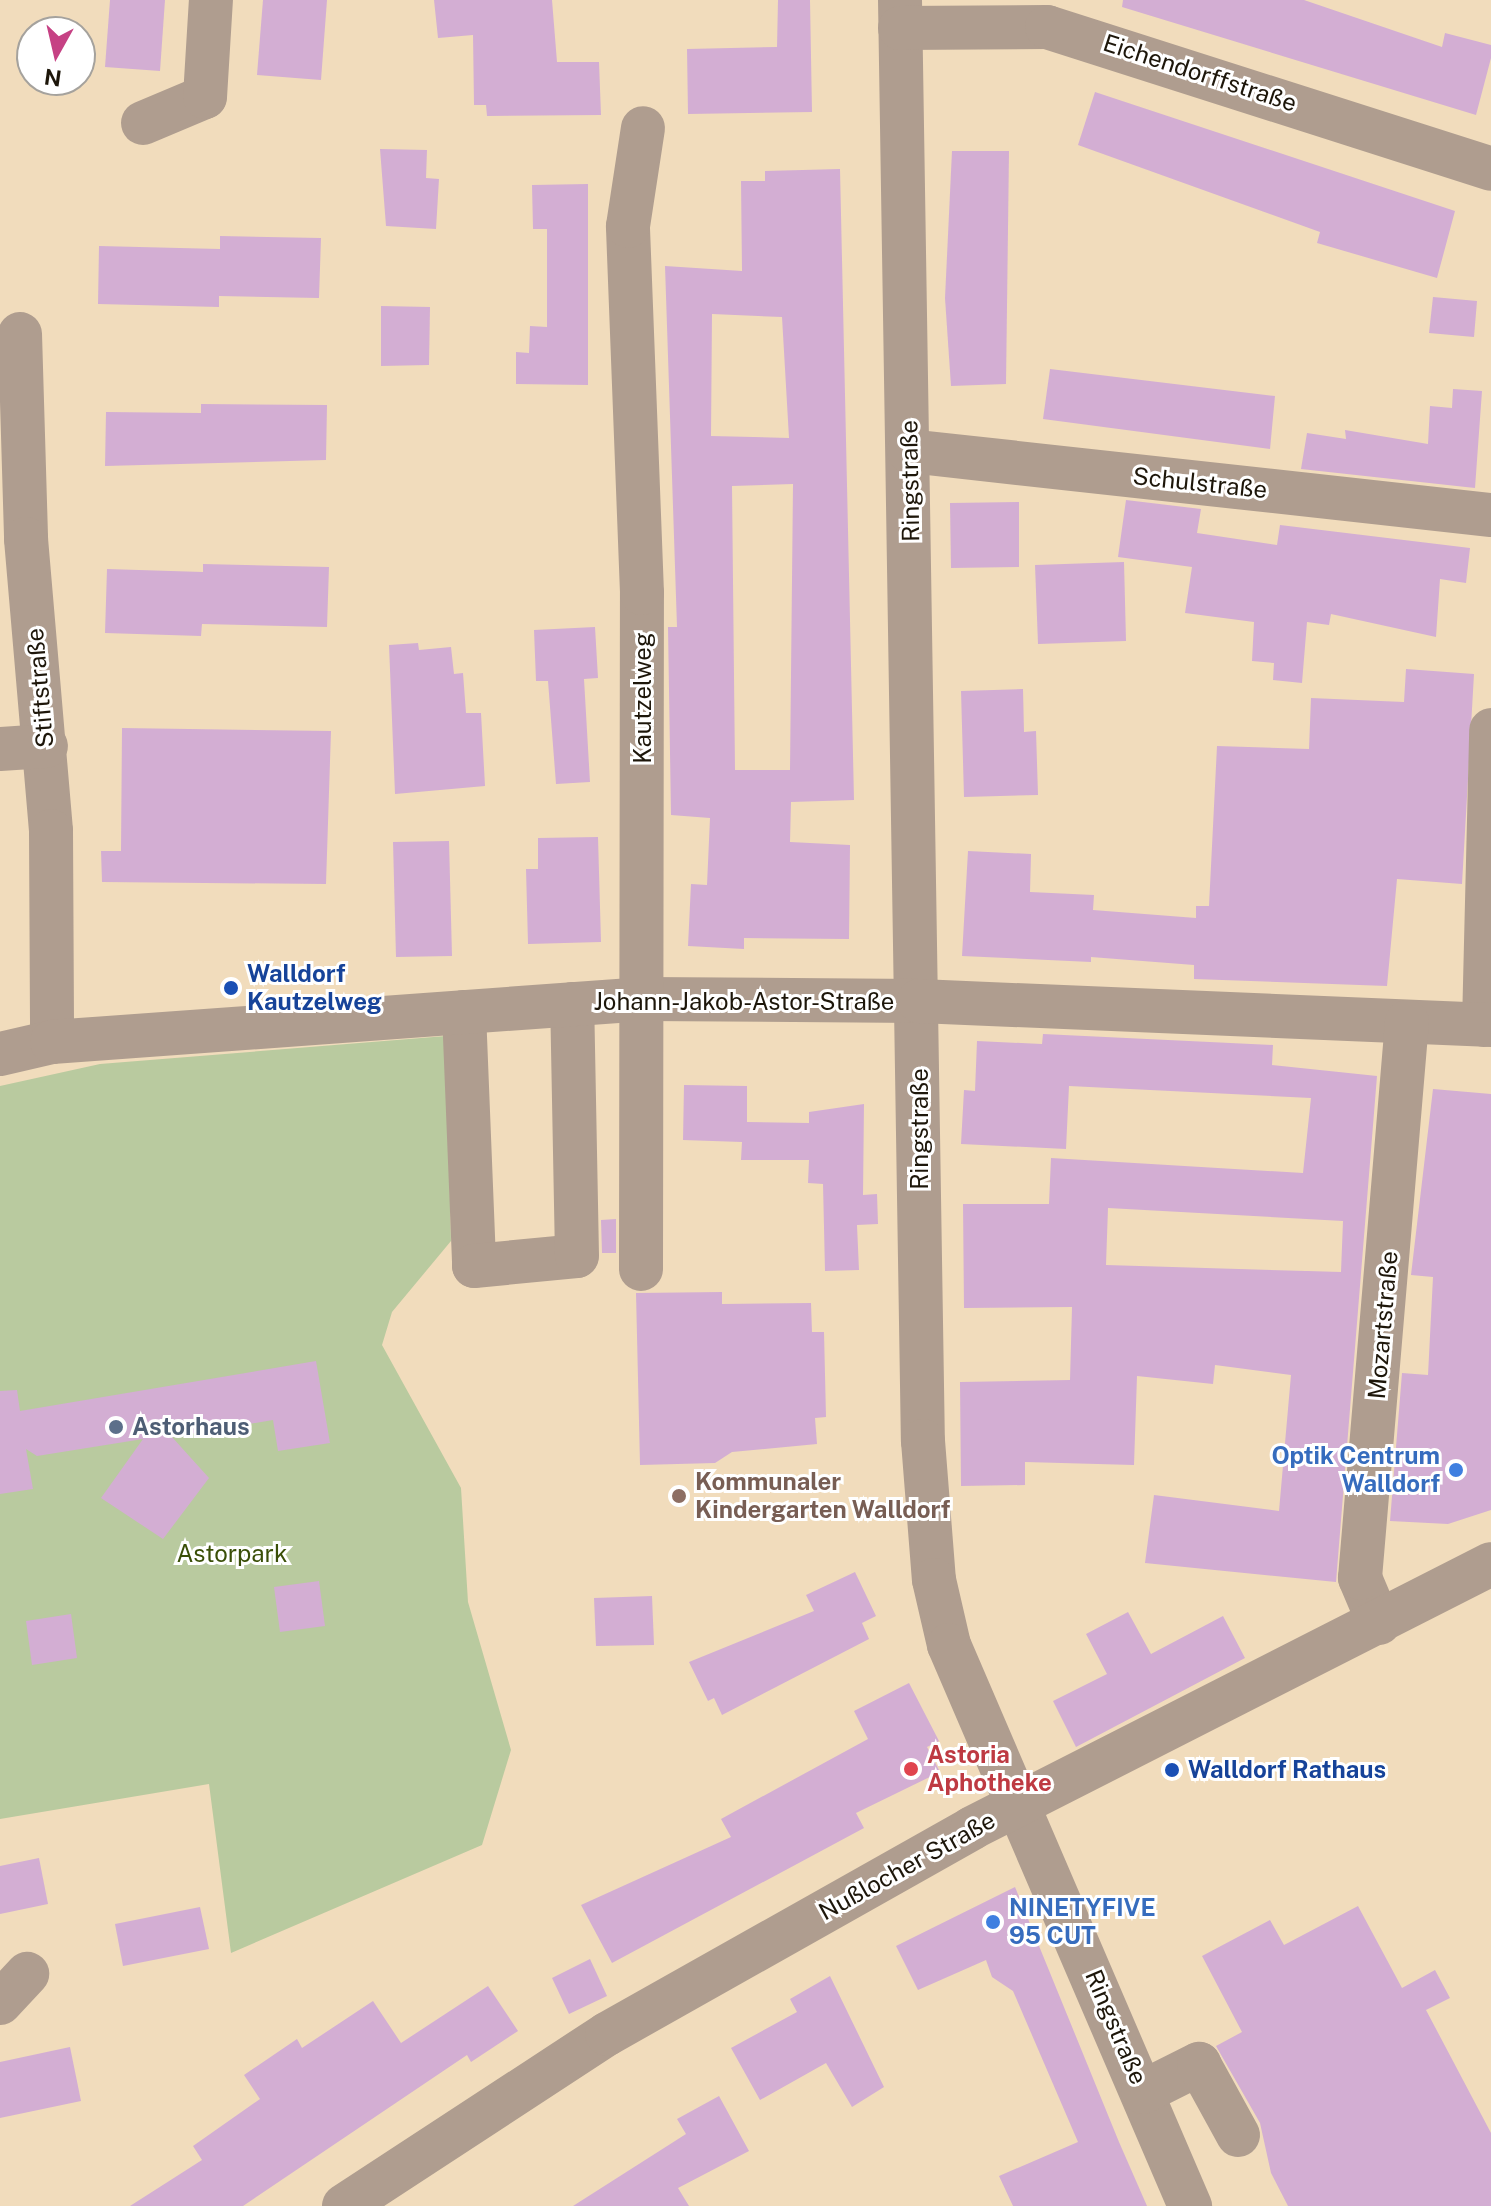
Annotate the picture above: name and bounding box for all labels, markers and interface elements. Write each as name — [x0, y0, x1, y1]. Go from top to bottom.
north arrow — [16, 16, 96, 96]
street label: Eichendorffstraße — [1100, 28, 1300, 118]
text: N — [43, 64, 63, 92]
street label: Ringstraße — [895, 420, 925, 542]
street label: Schulstraße — [1131, 462, 1269, 504]
street label: Stiftstraße — [20, 627, 60, 749]
street label: Kautzelweg — [629, 632, 657, 764]
place label: Walldorf Kautzelweg — [247, 960, 382, 1016]
marker: Walldorf Kautzelweg — [222, 979, 240, 997]
street label: Johann-Jakob-Astor-Straße — [594, 988, 894, 1016]
street label: Ringstraße — [906, 1068, 934, 1190]
street label: Mozartstraße — [1362, 1250, 1404, 1400]
place label: Astorhaus — [132, 1413, 250, 1441]
marker: Astorhaus — [107, 1418, 125, 1436]
place label: Optik Centrum Walldorf — [1271, 1442, 1440, 1498]
marker: Optik Centrum Walldorf — [1447, 1461, 1465, 1479]
place label: Kommunaler Kindergarten Walldorf — [695, 1468, 951, 1524]
marker: Kommunaler Kindergarten Walldorf — [670, 1487, 688, 1505]
park label: Astorpark — [177, 1540, 287, 1568]
place label: Astoria Aphotheke — [927, 1741, 1052, 1797]
place label: Walldorf Rathaus — [1188, 1756, 1386, 1784]
marker: Astoria Aphotheke — [902, 1760, 920, 1778]
marker: Walldorf Rathaus — [1163, 1761, 1181, 1779]
street label: Nußlocher Straße — [814, 1806, 1000, 1926]
place label: NINETYFIVE 95 CUT — [1009, 1894, 1156, 1950]
marker: NINETYFIVE 95 CUT — [984, 1913, 1002, 1931]
street label: Ringstraße — [1079, 1965, 1153, 2089]

